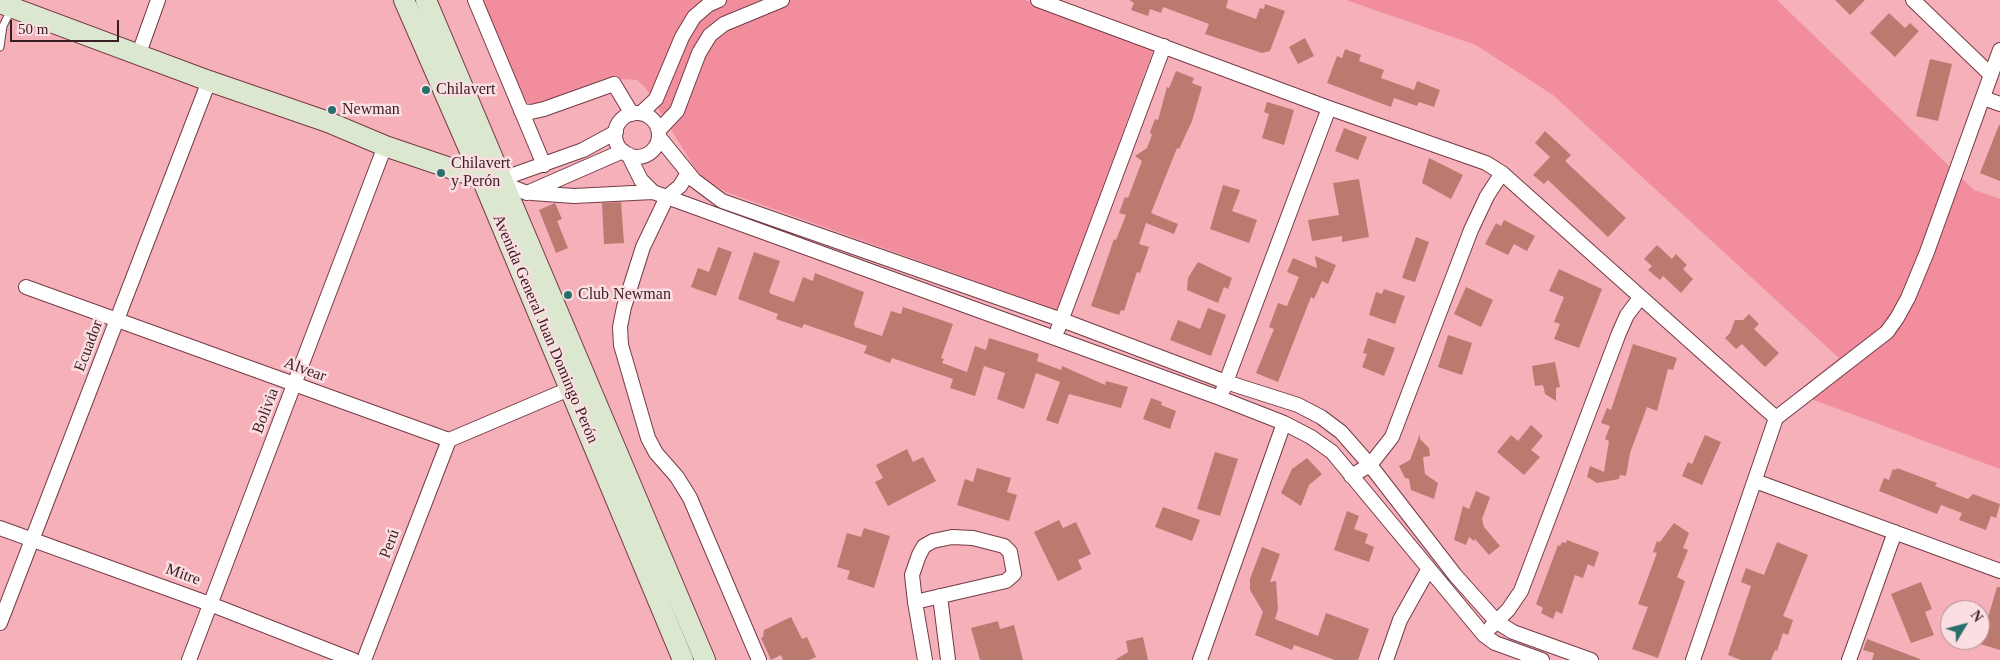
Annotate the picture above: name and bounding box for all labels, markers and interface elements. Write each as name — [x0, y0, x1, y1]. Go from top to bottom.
scale bar — [12, 10, 121, 42]
text: 50 m — [18, 21, 48, 37]
place label: Chilavert — [436, 80, 496, 100]
marker: Chilavert — [420, 84, 432, 96]
place label: Newman — [342, 100, 400, 120]
marker: Newman — [326, 104, 338, 116]
place label: Chilavert y Perón — [451, 154, 511, 192]
marker: Chilavert y Perón — [435, 167, 447, 179]
street label: Avenida General Juan Domingo Perón — [488, 212, 602, 446]
place label: Club Newman — [578, 285, 671, 305]
marker: Club Newman — [562, 289, 574, 301]
street label: Ecuador — [70, 318, 108, 374]
street label: Alvear — [281, 354, 329, 386]
street label: Bolivia — [249, 386, 283, 436]
street label: Perú — [376, 527, 404, 561]
street label: Mitre — [163, 560, 203, 590]
north arrow — [1940, 600, 1990, 650]
text: N — [1968, 608, 1986, 625]

